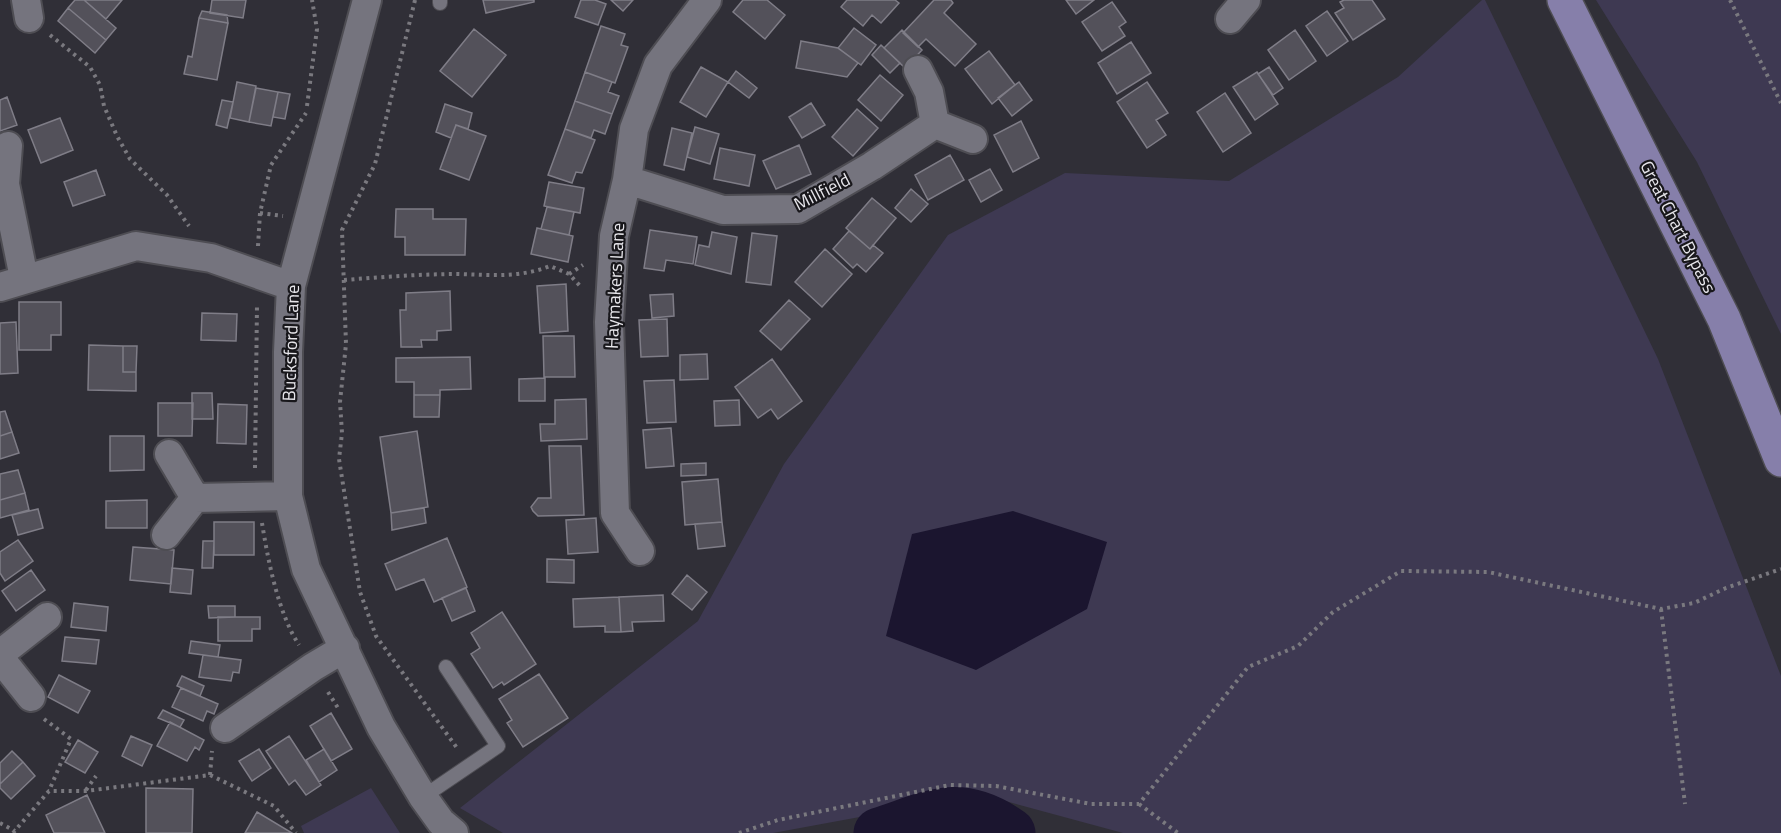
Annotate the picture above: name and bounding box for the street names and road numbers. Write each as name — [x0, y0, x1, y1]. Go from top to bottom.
street label: Great Chart Bypass — [1633, 156, 1723, 298]
street label: Millfield — [789, 166, 855, 217]
street label: Haymakers Lane — [598, 222, 631, 350]
street label: Bucksford Lane — [275, 284, 306, 402]

